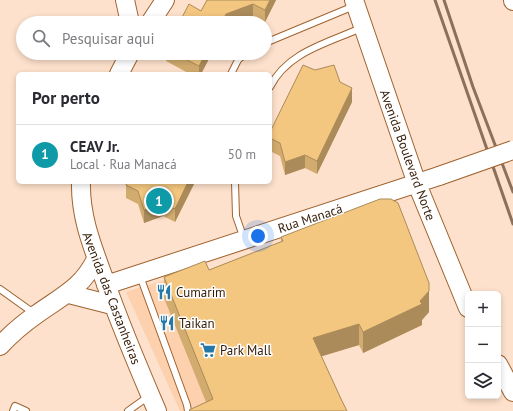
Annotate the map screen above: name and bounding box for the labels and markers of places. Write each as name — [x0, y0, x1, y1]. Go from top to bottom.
pin: 1 — [146, 186, 172, 216]
restaurant icon: Cumarim — [155, 283, 173, 301]
place label: Cumarim — [176, 284, 226, 301]
restaurant icon: Taikan — [158, 314, 176, 332]
place label: Taikan — [179, 315, 215, 332]
supermarket icon: Park Mall — [199, 341, 217, 359]
place label: Park Mall — [220, 342, 272, 359]

